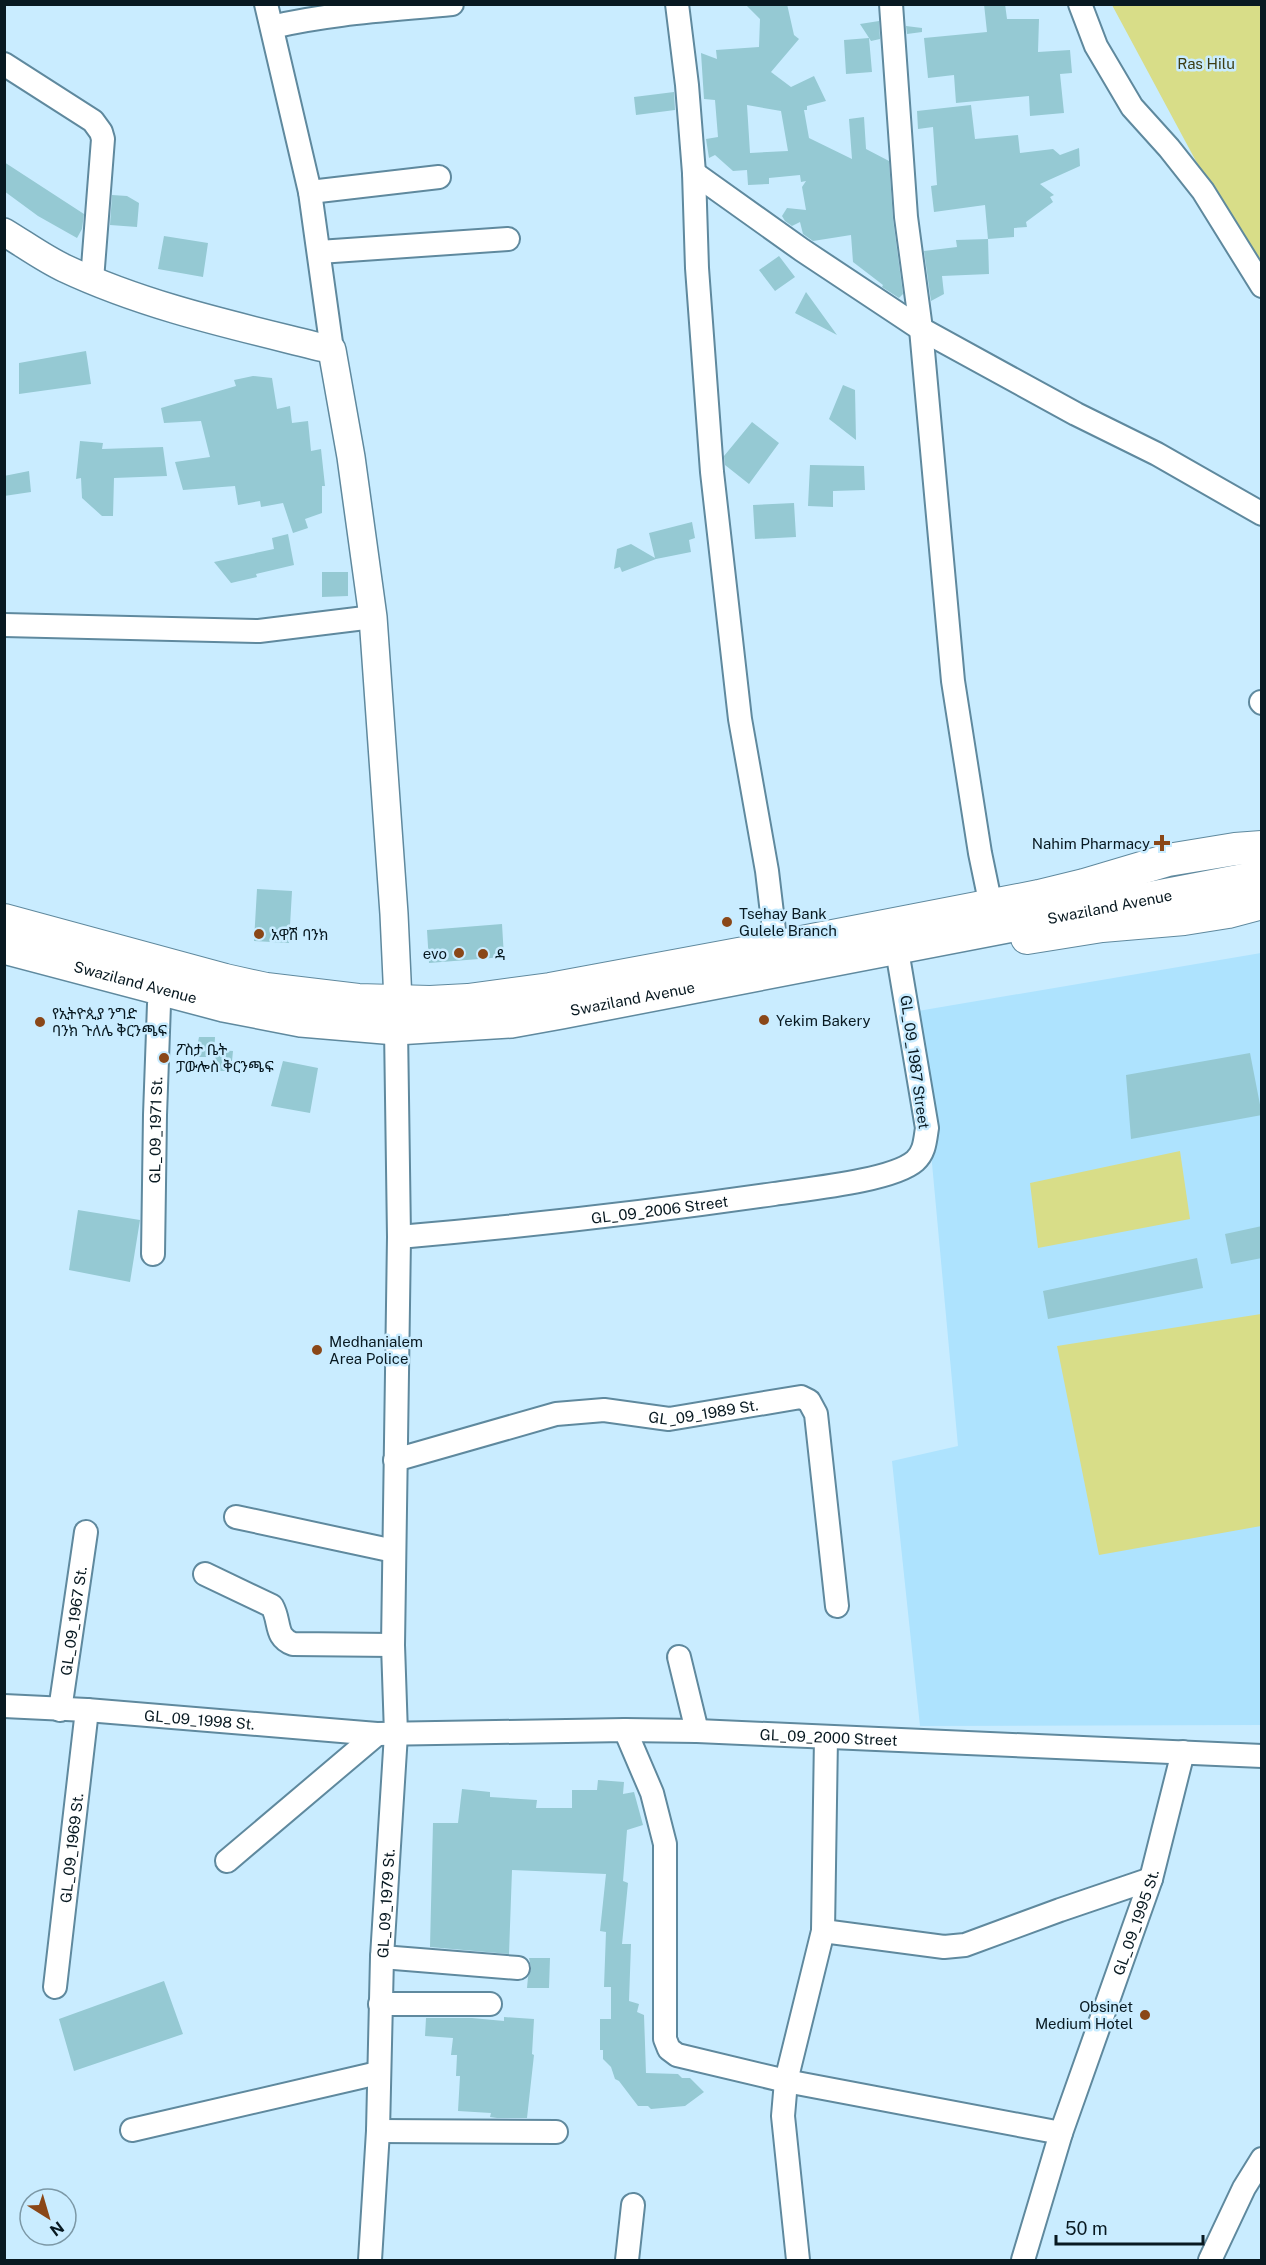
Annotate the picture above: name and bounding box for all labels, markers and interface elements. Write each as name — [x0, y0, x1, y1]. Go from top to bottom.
park label: Ras Hilu — [1177, 55, 1235, 72]
place label: Nahim Pharmacy — [1032, 835, 1150, 852]
marker: Nahim Pharmacy — [1155, 836, 1169, 850]
street label: Swaziland Avenue — [1046, 886, 1173, 927]
place label: Tsehay Bank Gulele Branch — [739, 905, 837, 939]
marker: Tsehay Bank Gulele Branch — [720, 915, 734, 929]
place label: አዋሽ ባንክ — [271, 926, 328, 943]
marker: አዋሽ ባንክ — [252, 927, 266, 941]
place label: evo — [423, 945, 447, 962]
marker: evo — [452, 946, 466, 960]
place label: ዳ — [495, 946, 506, 963]
marker: ዳ — [476, 947, 490, 961]
street label: Swaziland Avenue — [72, 957, 199, 1006]
street label: Swaziland Avenue — [569, 978, 696, 1019]
street label: GL_09_1987 Street — [897, 994, 933, 1130]
place label: የኢትዮጲያ ንግድ ባንክ ጉለሌ ቅርንጫፍ — [52, 1005, 168, 1039]
place label: Yekim Bakery — [776, 1012, 871, 1029]
marker: Yekim Bakery — [757, 1013, 771, 1027]
marker: የኢትዮጲያ ንግድ ባንክ ጉለሌ ቅርንጫፍ — [33, 1015, 47, 1029]
place label: ፖስታ ቤት ፓውሎስ ቅርንጫፍ — [176, 1041, 274, 1075]
marker: ፖስታ ቤት ፓውሎስ ቅርንጫፍ — [157, 1051, 171, 1065]
street label: GL_09_1971 St. — [146, 1076, 165, 1184]
street label: GL_09_2006 Street — [590, 1192, 729, 1226]
place label: Medhanialem Area Police — [329, 1333, 423, 1367]
marker: Medhanialem Area Police — [310, 1343, 324, 1357]
street label: GL_09_1989 St. — [647, 1396, 759, 1428]
street label: GL_09_1967 St. — [57, 1565, 89, 1677]
street label: GL_09_1998 St. — [144, 1706, 255, 1732]
street label: GL_09_2000 Street — [760, 1725, 898, 1748]
street label: GL_09_1969 St. — [56, 1792, 86, 1904]
street label: GL_09_1979 St. — [373, 1848, 397, 1959]
street label: GL_09_1995 St. — [1109, 1868, 1162, 1977]
place label: Obsinet Medium Hotel — [1035, 1998, 1133, 2032]
marker: Obsinet Medium Hotel — [1138, 2008, 1152, 2022]
north arrow — [18, 2187, 78, 2247]
scale bar — [1056, 2208, 1203, 2246]
text: N — [46, 2217, 67, 2240]
text: 50 m — [1065, 2218, 1108, 2239]

